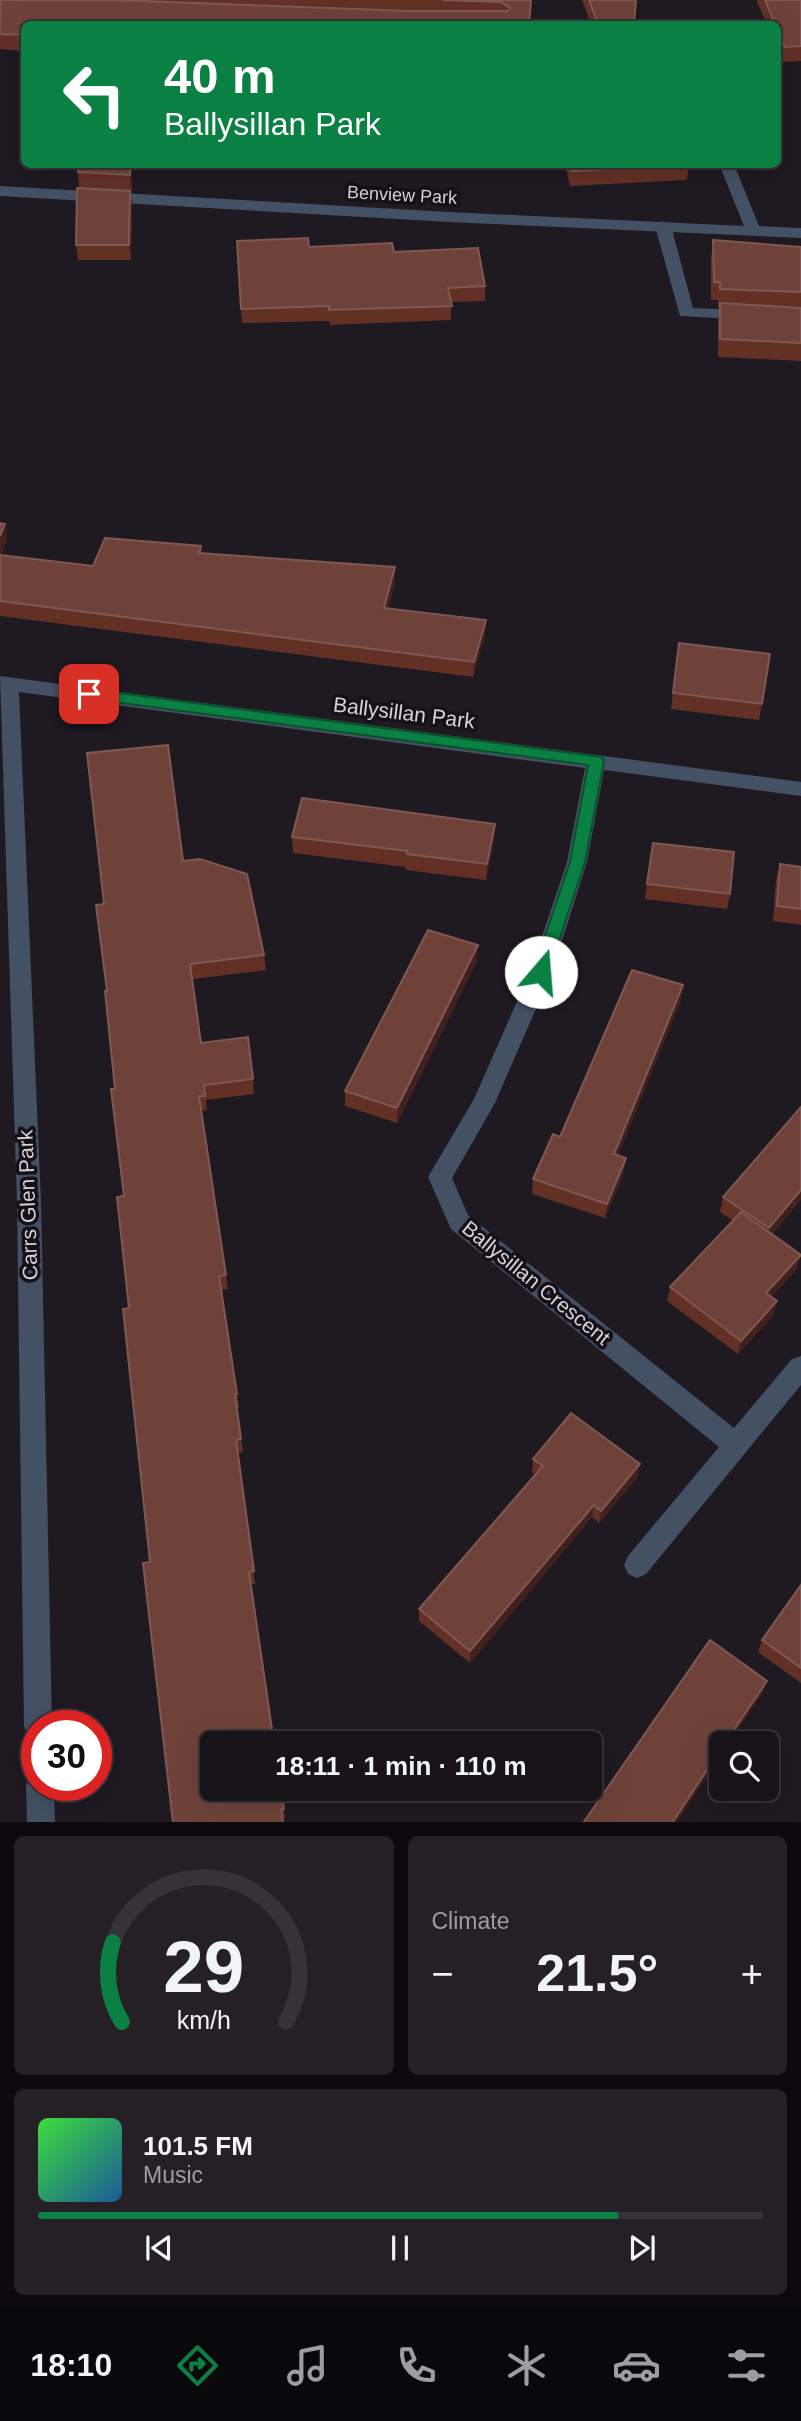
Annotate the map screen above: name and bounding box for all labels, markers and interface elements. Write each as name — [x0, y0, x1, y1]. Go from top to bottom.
icon: left — [49, 49, 140, 140]
text: 40 m — [164, 49, 276, 103]
text: Ballysillan Park — [164, 106, 381, 142]
street label: Benview Park — [347, 182, 458, 208]
pin — [59, 664, 119, 724]
icon: arrive — [70, 675, 108, 713]
street label: Ballysillan Park — [332, 692, 477, 733]
position arrow — [504, 935, 578, 1009]
street label: Carrs Glen Park — [13, 1129, 42, 1281]
street label: Ballysillan Crescent — [458, 1216, 615, 1349]
speed limit sign: 30 — [21, 1710, 112, 1801]
map controls — [709, 1731, 779, 1801]
button: search — [709, 1731, 779, 1801]
text: 18:11 · 1 min · 110 m — [275, 1751, 527, 1781]
text: Climate — [432, 1908, 509, 1934]
text: 29 — [163, 1926, 244, 2007]
text: 21.5° — [536, 1944, 658, 2002]
text: − — [432, 1953, 454, 1995]
text: + — [741, 1953, 763, 1995]
text: km/h — [177, 2005, 231, 2033]
text: 101.5 FM — [143, 2131, 253, 2161]
text: Music — [143, 2162, 203, 2188]
icon: previous — [140, 2229, 178, 2267]
icon: pause — [381, 2229, 419, 2267]
icon: next — [623, 2229, 661, 2267]
icon: directions — [173, 2341, 222, 2390]
icon: music — [283, 2341, 332, 2390]
icon: phone — [392, 2341, 441, 2390]
icon: climate — [502, 2341, 551, 2390]
icon: car — [612, 2341, 661, 2390]
icon: filters — [722, 2341, 771, 2390]
text: 18:10 — [30, 2347, 112, 2383]

